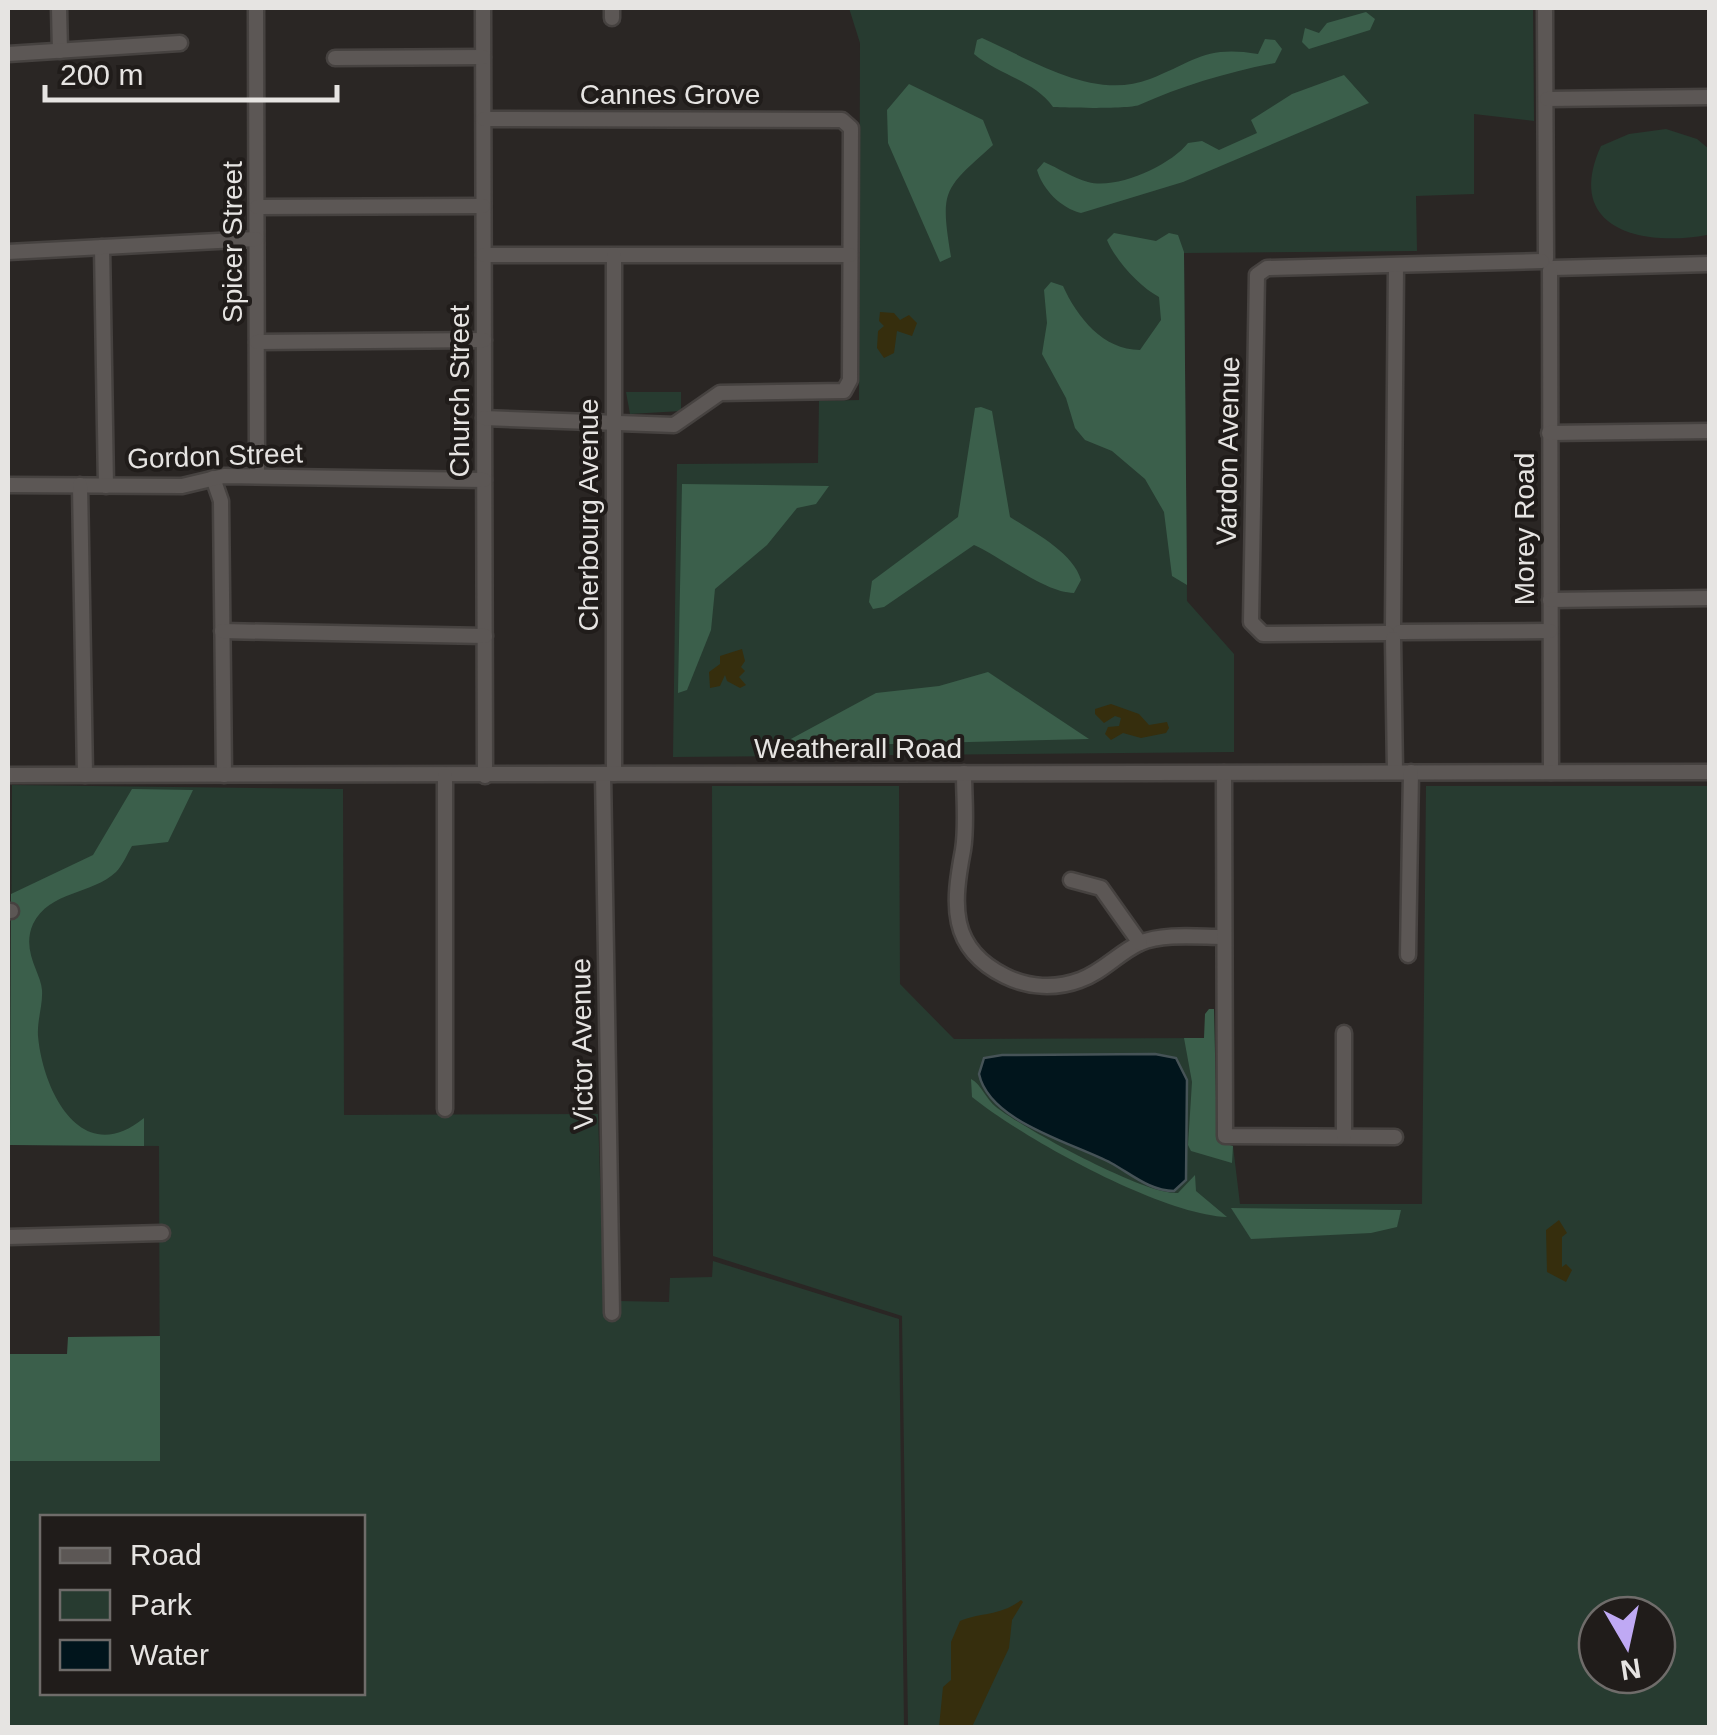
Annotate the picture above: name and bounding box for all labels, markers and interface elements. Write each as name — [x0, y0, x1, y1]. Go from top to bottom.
scale bar — [45, 40, 338, 102]
text: 200 m — [60, 58, 143, 91]
street label: Cannes Grove — [580, 79, 760, 110]
street label: Spicer Street — [217, 161, 248, 323]
street label: Church Street — [444, 304, 475, 477]
street label: Vardon Avenue — [1211, 356, 1245, 546]
street label: Cherbourg Avenue — [573, 399, 604, 632]
street label: Gordon Street — [127, 437, 304, 475]
street label: Morey Road — [1509, 453, 1540, 605]
street label: Weatherall Road — [754, 733, 962, 764]
street label: Victor Avenue — [565, 958, 599, 1130]
legend — [40, 1515, 365, 1695]
text: Road — [130, 1538, 202, 1571]
text: Park — [130, 1588, 193, 1621]
north arrow — [1577, 1595, 1677, 1695]
text: Water — [130, 1638, 209, 1671]
text: N — [1618, 1652, 1643, 1686]

